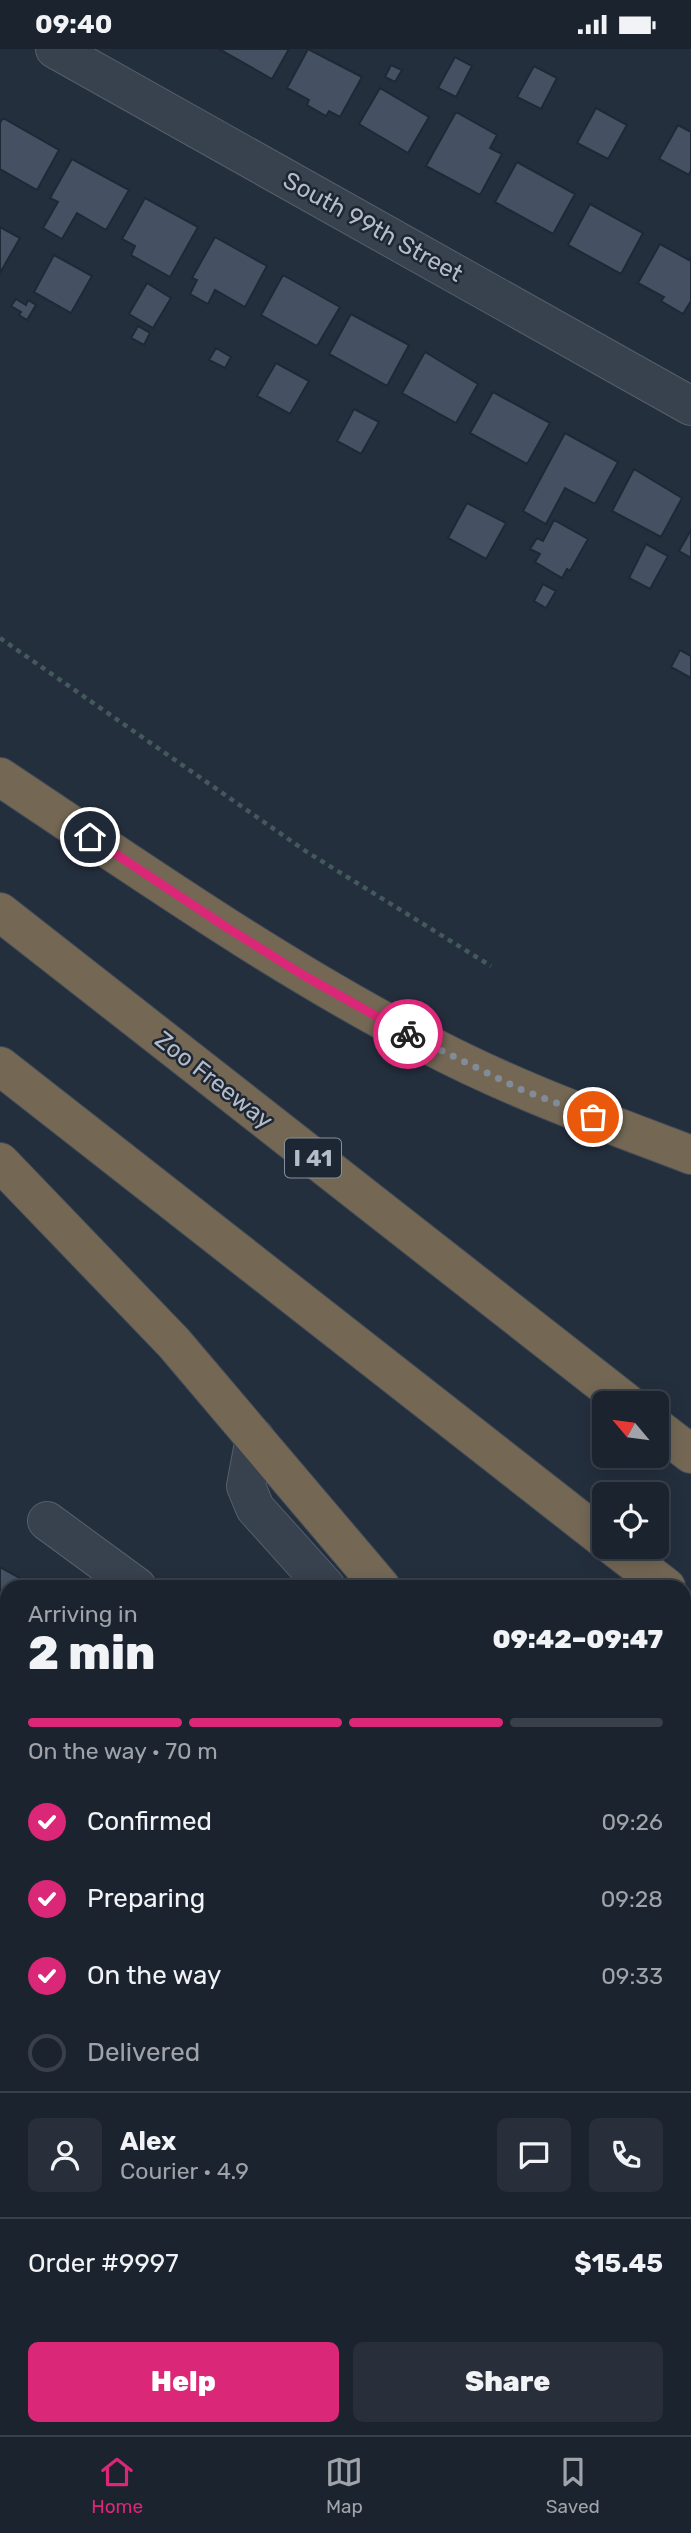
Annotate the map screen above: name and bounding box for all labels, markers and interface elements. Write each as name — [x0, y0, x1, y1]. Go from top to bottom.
text: 09:40 — [35, 9, 112, 40]
street label: South 99th Street — [278, 166, 468, 288]
pin — [60, 807, 120, 867]
icon: home — [71, 818, 109, 856]
courier — [373, 999, 443, 1069]
icon: bike — [389, 1015, 427, 1053]
street label: Zoo Freeway — [150, 1025, 278, 1135]
pin — [563, 1087, 623, 1147]
icon: bag — [574, 1098, 612, 1136]
road number: I 41 — [285, 1139, 341, 1177]
north arrow — [592, 1391, 668, 1468]
map controls — [592, 1391, 669, 1559]
button: locate — [592, 1482, 669, 1559]
text: Arriving in — [28, 1600, 138, 1628]
text: 09:42–09:47 — [492, 1624, 663, 1655]
text: 2 min — [28, 1626, 155, 1681]
text: On the way · 70 m — [28, 1737, 218, 1765]
icon: check — [28, 1803, 66, 1841]
text: Confirmed — [87, 1806, 212, 1837]
text: 09:26 — [601, 1808, 663, 1836]
icon: check — [28, 1880, 66, 1918]
text: Preparing — [87, 1883, 205, 1914]
text: 09:28 — [601, 1885, 663, 1913]
icon: check — [28, 1957, 66, 1995]
text: On the way — [87, 1960, 221, 1991]
text: 09:33 — [601, 1962, 663, 1990]
text: Delivered — [87, 2037, 200, 2068]
button: person — [28, 2118, 102, 2192]
button: chat — [497, 2118, 571, 2192]
button: phone — [589, 2118, 663, 2192]
text: Alex — [120, 2126, 176, 2157]
text: Courier · 4.9 — [120, 2157, 249, 2185]
text: Order #9997 — [28, 2248, 179, 2279]
text: $15.45 — [574, 2248, 663, 2279]
button: Help — [28, 2342, 339, 2422]
button: Share — [353, 2342, 663, 2422]
tab: Home — [91, 2453, 143, 2518]
tab: Map — [325, 2453, 363, 2518]
tab: Saved — [546, 2453, 600, 2518]

